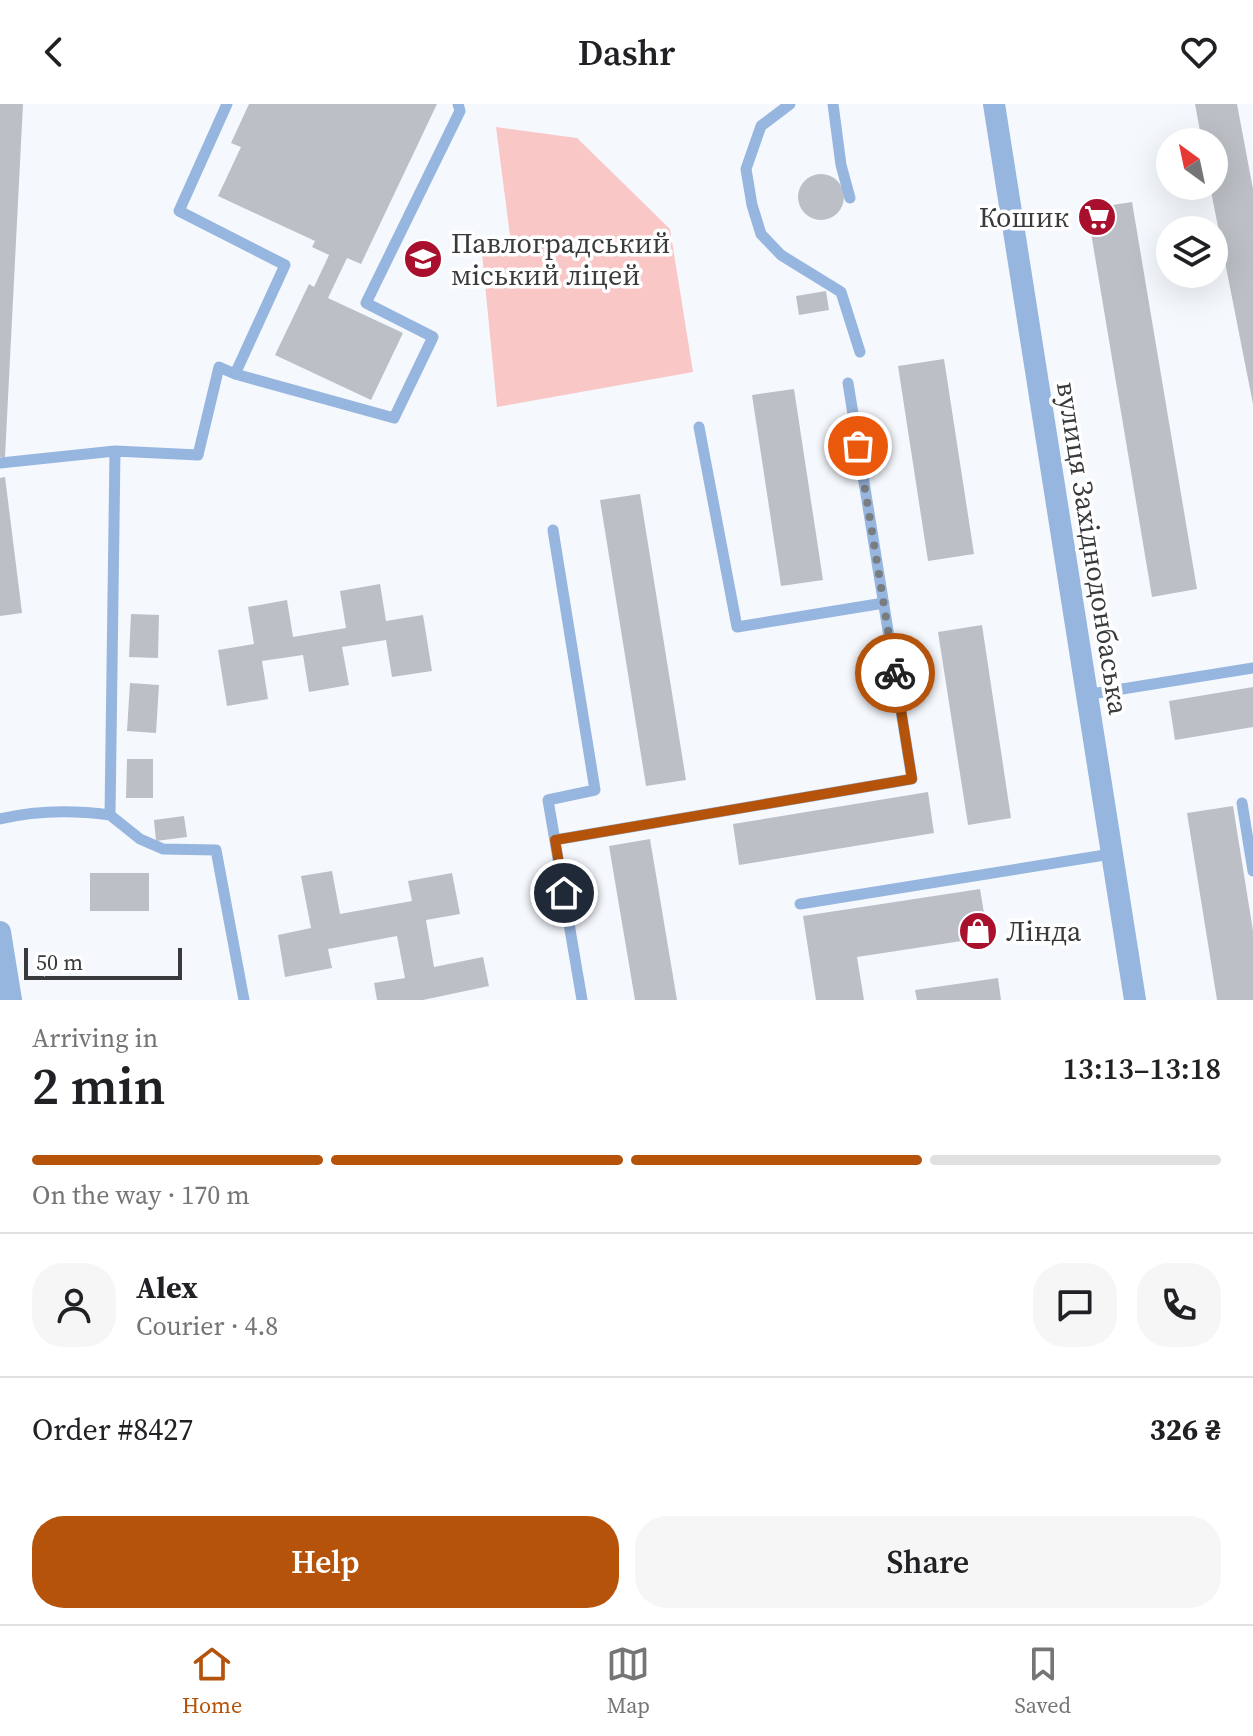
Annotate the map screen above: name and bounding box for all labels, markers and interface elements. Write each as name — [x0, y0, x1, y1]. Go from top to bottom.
text: Dashr — [578, 28, 675, 77]
icon: back — [32, 30, 76, 74]
icon: heart — [1177, 30, 1221, 74]
north arrow — [1156, 128, 1228, 200]
map controls — [1156, 128, 1228, 288]
supermarket icon: Кошик — [1076, 196, 1118, 238]
place label: Кошик — [979, 198, 1070, 236]
button: layers — [1156, 216, 1228, 288]
place label: Павлоградський міський ліцей — [451, 224, 670, 294]
school or university icon: Павлоградський міський ліцей — [402, 238, 444, 280]
street label: вулиця Західнодонбаська — [1048, 379, 1138, 718]
pin — [824, 412, 892, 480]
icon: bag — [836, 424, 880, 468]
courier — [855, 633, 935, 713]
icon: bike — [873, 651, 917, 695]
pin — [530, 859, 598, 927]
icon: home — [542, 871, 586, 915]
shop icon: Лінда — [957, 910, 999, 952]
place label: Лінда — [1006, 912, 1082, 950]
scale bar — [24, 944, 182, 980]
text: 50 m — [36, 947, 83, 977]
text: Arriving in — [32, 1020, 158, 1056]
text: 13:13–13:18 — [1062, 1048, 1221, 1089]
text: 2 min — [32, 1050, 165, 1121]
text: On the way · 170 m — [32, 1177, 250, 1213]
button: person — [32, 1263, 116, 1347]
button: chat — [1033, 1263, 1117, 1347]
button: phone — [1137, 1263, 1221, 1347]
text: Alex — [136, 1267, 198, 1308]
text: Courier · 4.8 — [136, 1308, 278, 1344]
text: Order #8427 — [32, 1409, 193, 1450]
text: 326 ₴ — [1150, 1409, 1221, 1450]
button: Help — [32, 1516, 619, 1608]
button: Share — [635, 1516, 1221, 1608]
tab: Home — [182, 1642, 242, 1720]
tab: Map — [606, 1642, 650, 1720]
tab: Saved — [1015, 1642, 1071, 1720]

